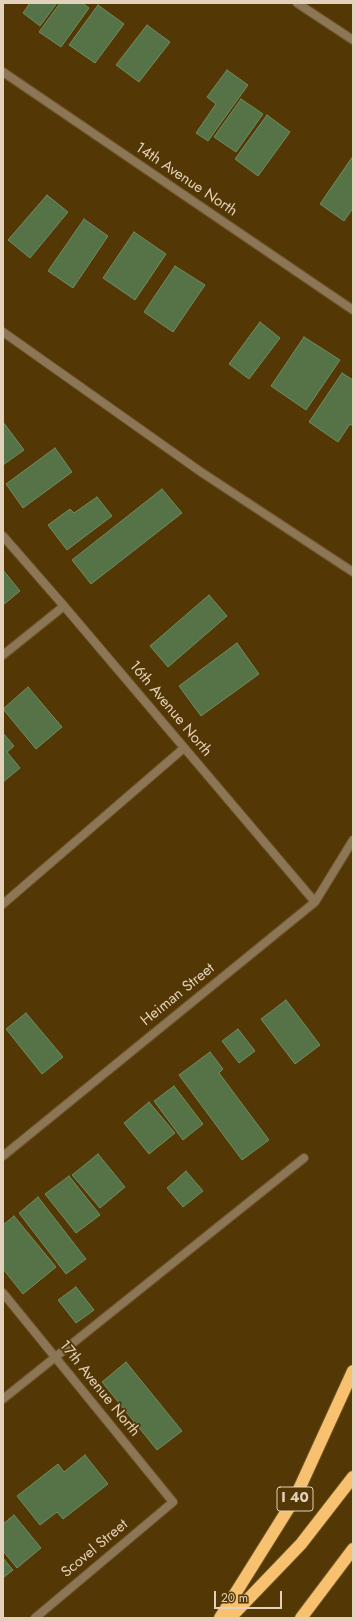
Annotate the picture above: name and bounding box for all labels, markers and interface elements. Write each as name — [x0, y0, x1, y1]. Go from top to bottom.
street label: 14th Avenue North — [132, 139, 240, 221]
street label: 16th Avenue North — [125, 658, 215, 760]
street label: Heiman Street — [138, 960, 218, 1030]
street label: 17th Avenue North — [55, 1337, 143, 1441]
road number: I 40 — [277, 1487, 313, 1511]
street label: Scovel Street — [58, 1516, 132, 1582]
scale bar — [216, 1583, 284, 1609]
text: 20 m — [221, 1589, 248, 1607]

